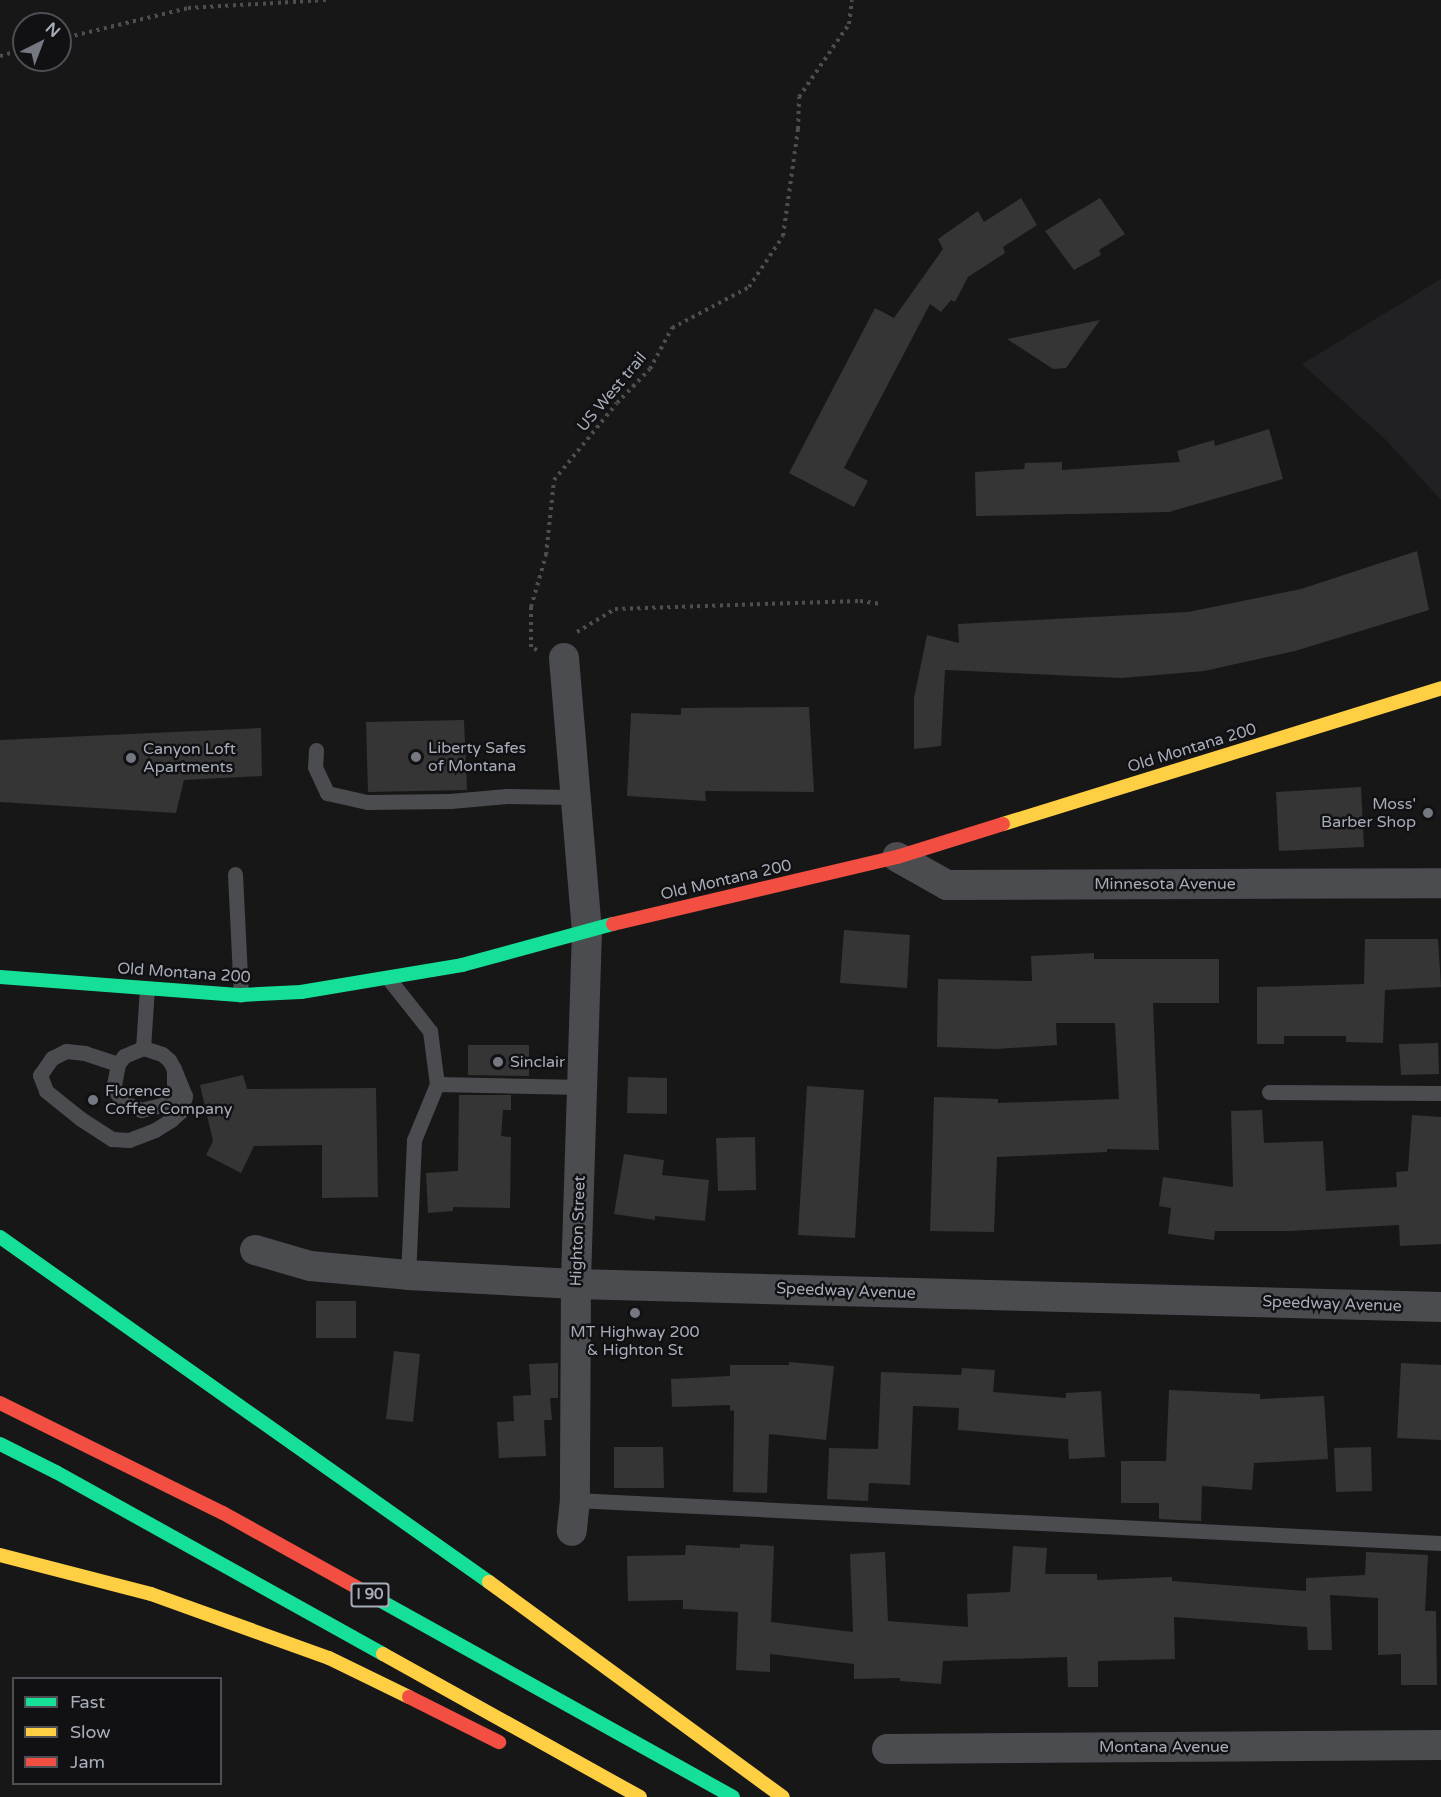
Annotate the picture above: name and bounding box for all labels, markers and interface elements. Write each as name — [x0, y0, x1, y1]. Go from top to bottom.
north arrow — [12, 12, 72, 72]
text: N — [41, 18, 64, 42]
street label: US West trail — [573, 348, 651, 436]
street label: Old Montana 200 — [1125, 719, 1259, 777]
place label: Liberty Safes of Montana — [428, 738, 526, 776]
place label: Canyon Loft Apartments — [143, 739, 236, 777]
marker: Liberty Safes of Montana — [409, 750, 423, 764]
marker: Canyon Loft Apartments — [124, 751, 138, 765]
place label: Moss' Barber Shop — [1321, 794, 1416, 832]
marker: Moss' Barber Shop — [1421, 806, 1435, 820]
street label: Old Montana 200 — [659, 856, 793, 904]
street label: Minnesota Avenue — [1094, 874, 1236, 894]
street label: Old Montana 200 — [117, 959, 251, 987]
place label: Sinclair — [510, 1052, 565, 1072]
marker: Sinclair — [491, 1055, 505, 1069]
place label: Florence Coffee Company — [105, 1081, 232, 1119]
marker: Florence Coffee Company — [86, 1093, 100, 1107]
street label: Highton Street — [566, 1175, 590, 1287]
street label: Speedway Avenue — [776, 1279, 916, 1303]
street label: Speedway Avenue — [1262, 1292, 1402, 1316]
marker: MT Highway 200 & Highton St — [628, 1306, 642, 1320]
place label: MT Highway 200 & Highton St — [570, 1322, 700, 1360]
road number: I 90 — [349, 1583, 391, 1607]
legend — [12, 1677, 222, 1785]
text: Fast — [70, 1691, 105, 1713]
text: Slow — [70, 1721, 111, 1743]
street label: Montana Avenue — [1099, 1737, 1229, 1757]
text: Jam — [70, 1751, 105, 1773]

